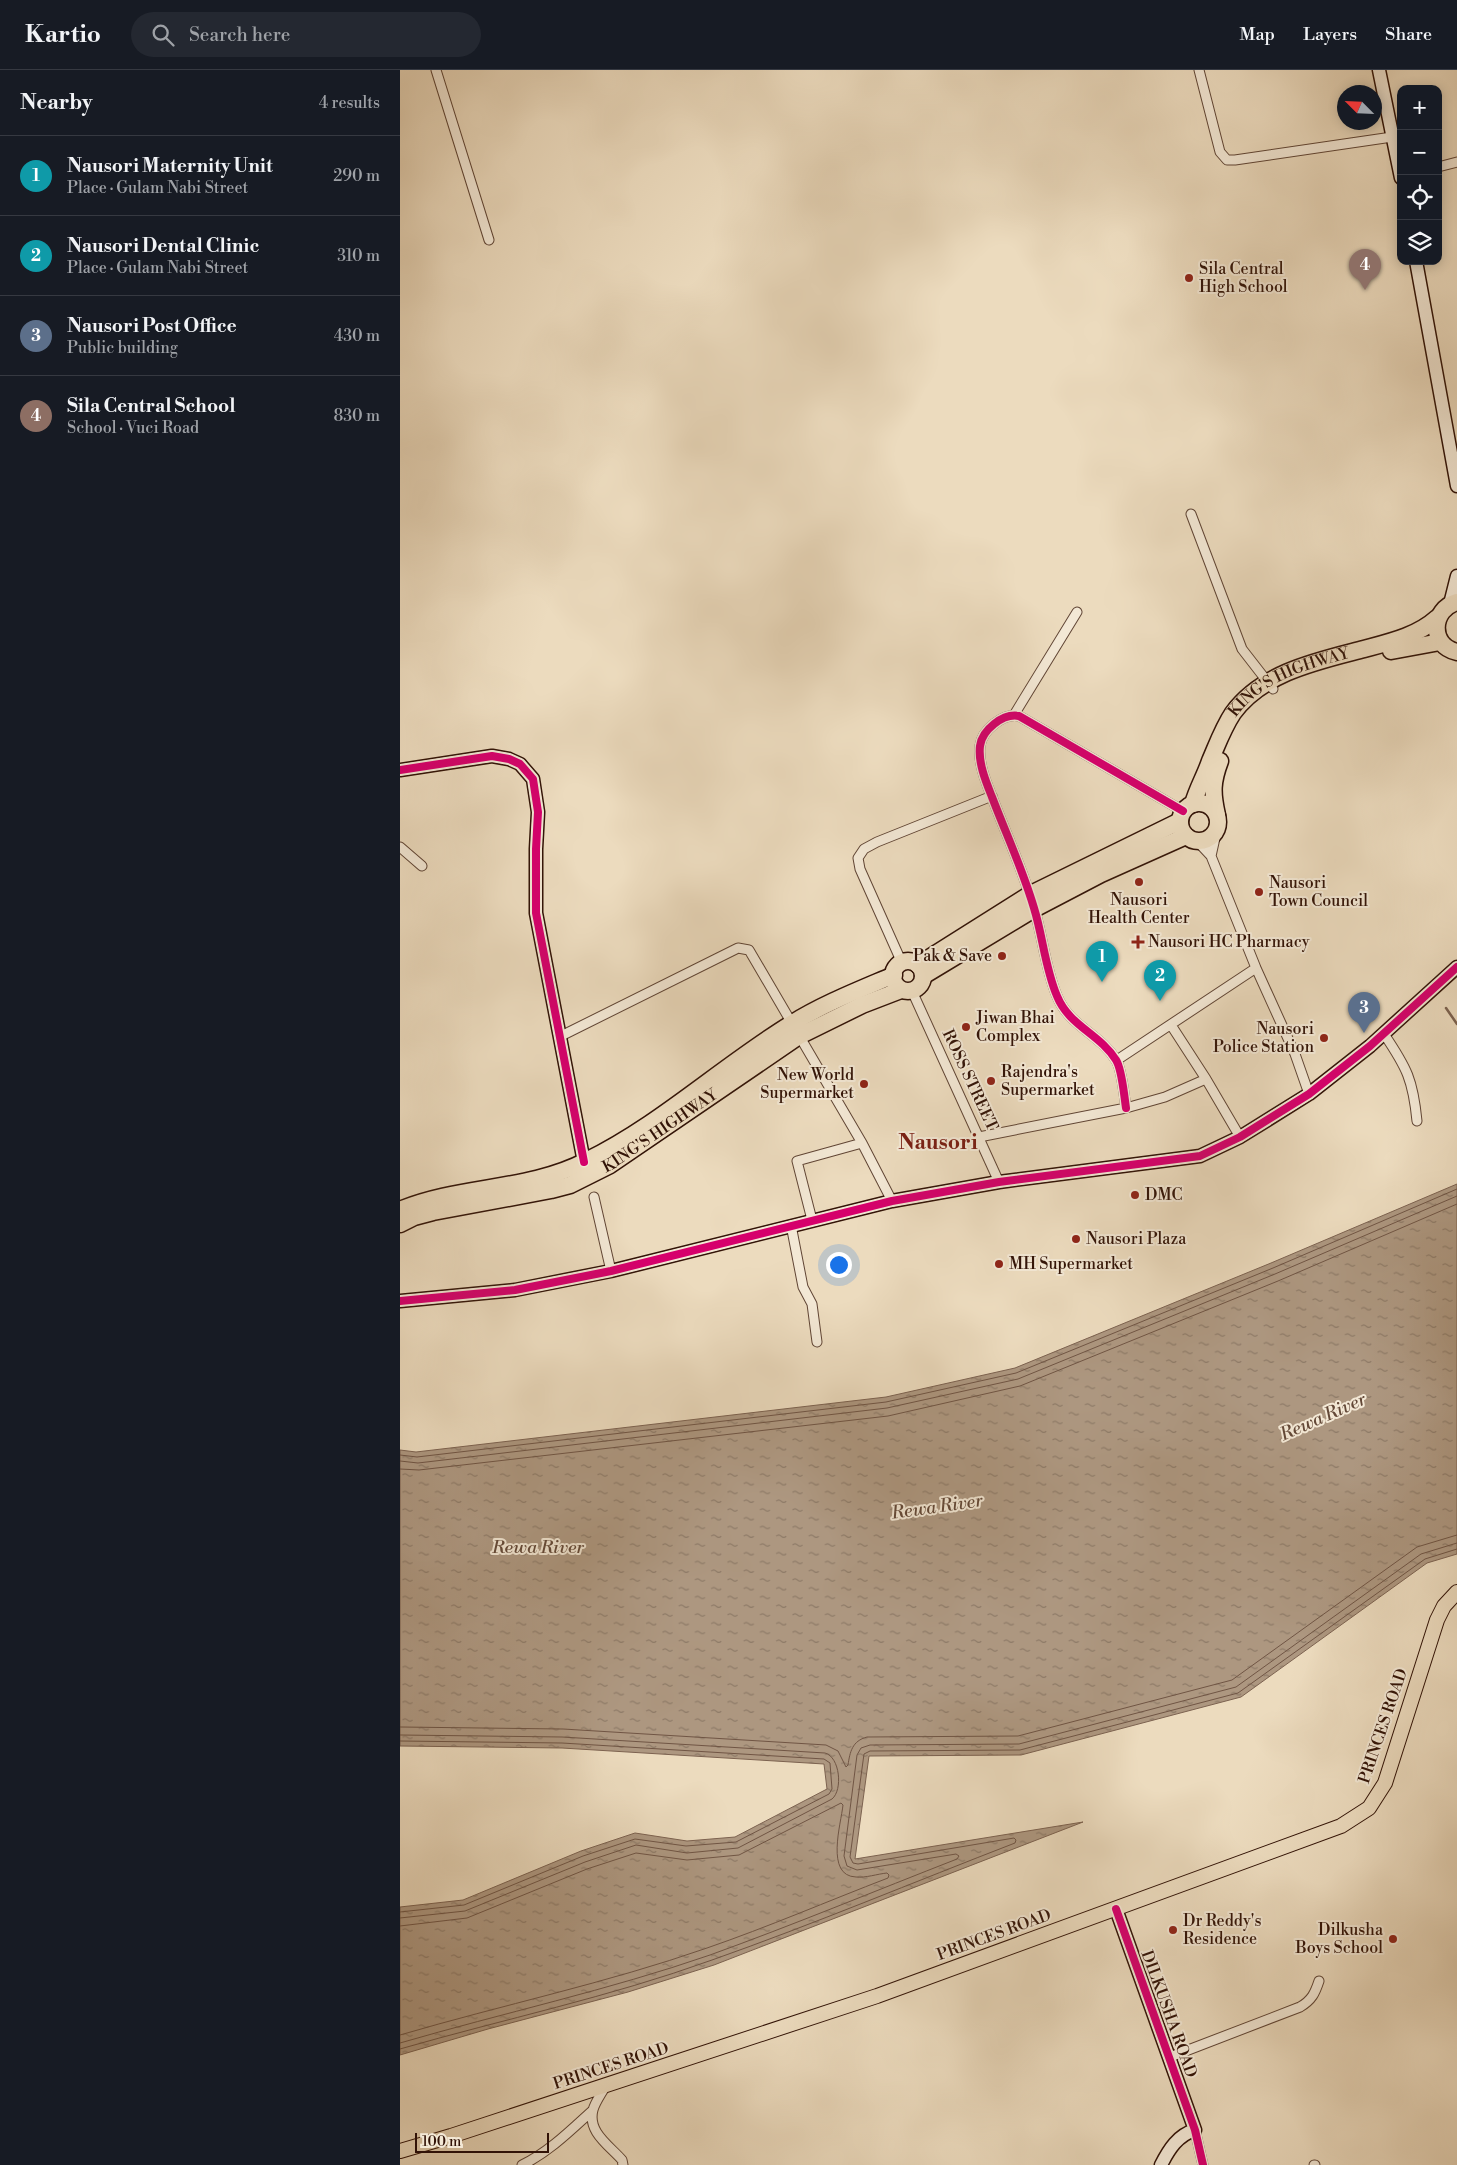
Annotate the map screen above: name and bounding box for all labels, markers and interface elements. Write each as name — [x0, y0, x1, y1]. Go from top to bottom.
search box — [131, 12, 481, 57]
text: Kartio — [25, 20, 101, 50]
icon: search — [149, 21, 177, 49]
text: Search here — [189, 23, 290, 47]
text: Map — [1240, 23, 1275, 46]
text: Layers — [1303, 23, 1357, 46]
text: Share — [1385, 23, 1432, 46]
north arrow — [1337, 85, 1382, 130]
map controls — [1397, 85, 1442, 265]
button: + — [1397, 85, 1442, 130]
text: Nearby — [20, 90, 93, 116]
text: 4 results — [319, 93, 380, 113]
button: − — [1397, 130, 1442, 175]
text: Nausori Maternity Unit — [67, 154, 273, 178]
text: 1 — [32, 166, 40, 186]
text: 290 m — [333, 166, 380, 186]
button: locate — [1397, 175, 1442, 220]
text: Place · Gulam Nabi Street — [67, 178, 248, 198]
button: layers — [1397, 220, 1442, 265]
text: Nausori Dental Clinic — [67, 234, 259, 258]
text: 2 — [31, 246, 41, 266]
text: 310 m — [337, 246, 380, 266]
pin: 4 — [1349, 249, 1381, 290]
text: Place · Gulam Nabi Street — [67, 258, 248, 278]
place label: Sila Central High School — [1199, 259, 1288, 297]
marker: Sila Central High School — [1183, 272, 1195, 284]
text: Nausori Post Office — [67, 314, 237, 338]
text: 3 — [31, 326, 41, 346]
text: 430 m — [334, 326, 380, 346]
text: Public building — [67, 338, 178, 358]
text: Sila Central School — [67, 394, 236, 418]
text: 4 — [31, 406, 41, 426]
text: 830 m — [333, 406, 380, 426]
text: School · Vuci Road — [67, 418, 199, 438]
street label: KING'S HIGHWAY — [1224, 643, 1353, 721]
place label: Nausori Town Council — [1269, 873, 1368, 911]
marker: Nausori Health Center — [1133, 876, 1145, 888]
marker: Nausori Town Council — [1253, 886, 1265, 898]
place label: Nausori Health Center — [1088, 890, 1190, 928]
place label: Nausori HC Pharmacy — [1148, 932, 1310, 952]
marker: Nausori HC Pharmacy — [1132, 936, 1144, 948]
pin: 1 — [1086, 941, 1118, 982]
place label: Pak & Save — [913, 946, 992, 966]
marker: Pak & Save — [996, 950, 1008, 962]
pin: 2 — [1144, 960, 1176, 1001]
pin: 3 — [1348, 992, 1380, 1033]
place label: Jiwan Bhai Complex — [975, 1008, 1055, 1046]
place label: Nausori Police Station — [1213, 1019, 1314, 1057]
marker: Jiwan Bhai Complex — [960, 1021, 972, 1033]
street label: ROSS STREET — [938, 1026, 1002, 1134]
marker: Nausori Police Station — [1318, 1032, 1330, 1044]
place label: Rajendra's Supermarket — [1001, 1062, 1095, 1100]
place label: New World Supermarket — [760, 1065, 854, 1103]
marker: Rajendra's Supermarket — [985, 1075, 997, 1087]
marker: New World Supermarket — [858, 1078, 870, 1090]
street label: KING'S HIGHWAY — [599, 1084, 722, 1177]
district label: Nausori — [898, 1130, 978, 1156]
place label: DMC — [1145, 1185, 1183, 1205]
marker: DMC — [1129, 1189, 1141, 1201]
place label: Nausori Plaza — [1086, 1229, 1187, 1249]
marker: Nausori Plaza — [1070, 1233, 1082, 1245]
your location — [826, 1252, 852, 1278]
place label: MH Supermarket — [1009, 1254, 1133, 1274]
marker: MH Supermarket — [993, 1258, 1005, 1270]
water label: Rewa River — [1275, 1388, 1370, 1447]
water label: Rewa River — [889, 1489, 984, 1525]
water label: Rewa River — [491, 1536, 584, 1559]
street label: PRINCES ROAD — [1354, 1666, 1412, 1786]
street label: PRINCES ROAD — [934, 1905, 1054, 1965]
place label: Dr Reddy's Residence — [1183, 1911, 1261, 1949]
place label: Dilkusha Boys School — [1295, 1920, 1384, 1958]
marker: Dr Reddy's Residence — [1167, 1924, 1179, 1936]
marker: Dilkusha Boys School — [1387, 1933, 1399, 1945]
street label: DILKUSHA ROAD — [1137, 1948, 1201, 2080]
street label: PRINCES ROAD — [551, 2038, 671, 2094]
scale bar — [415, 2130, 549, 2153]
text: 100 m — [422, 2133, 461, 2151]

